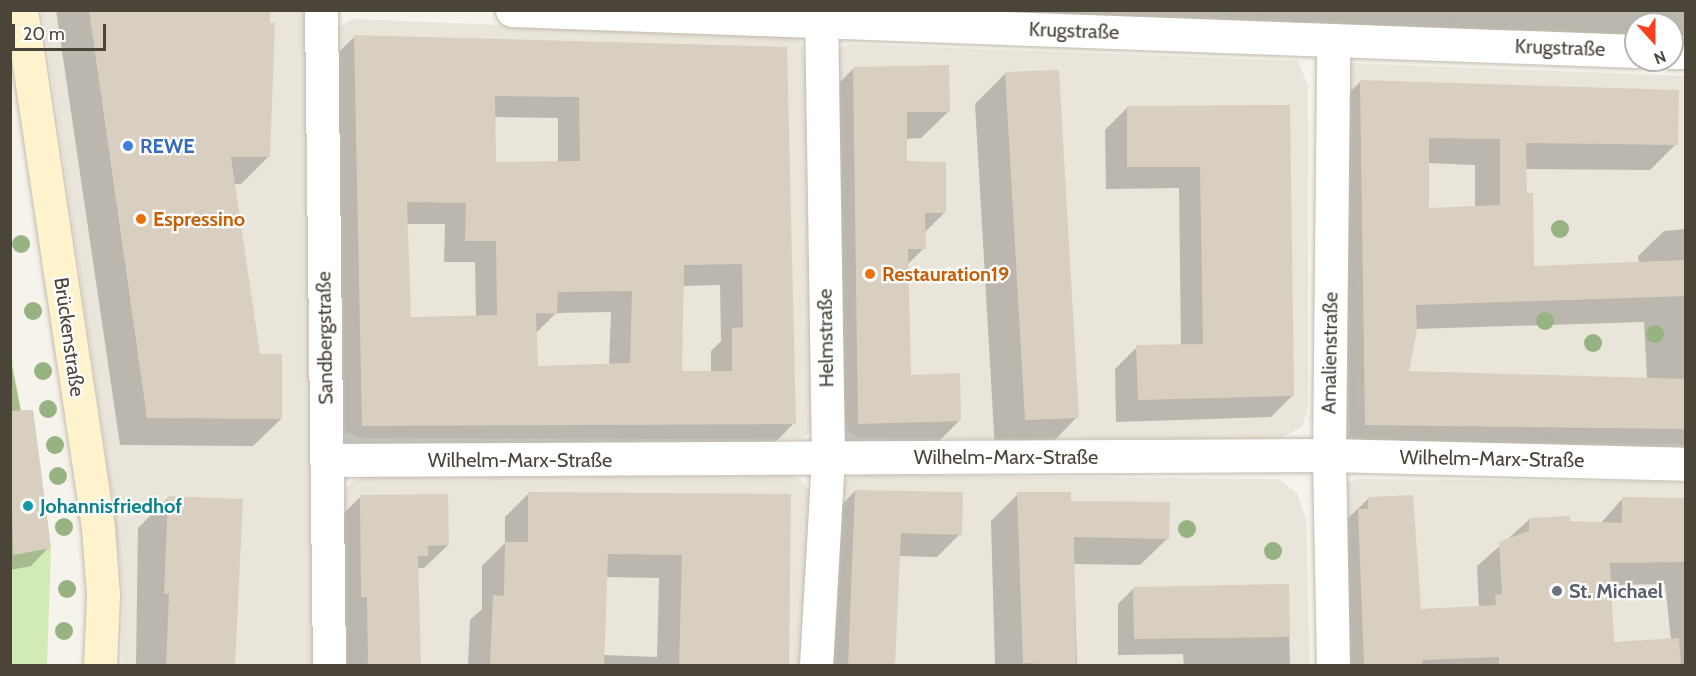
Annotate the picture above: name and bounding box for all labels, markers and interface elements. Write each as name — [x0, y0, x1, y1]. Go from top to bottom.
scale bar — [15, 12, 110, 50]
north arrow — [1624, 12, 1684, 72]
street label: Krugstraße — [1028, 17, 1120, 45]
text: 20 m — [23, 23, 65, 45]
street label: Krugstraße — [1514, 34, 1606, 62]
text: N — [1651, 47, 1669, 68]
place label: REWE — [140, 134, 194, 158]
marker: REWE — [121, 139, 135, 153]
place label: Espressino — [153, 207, 245, 231]
marker: Espressino — [134, 212, 148, 226]
place label: Restauration19 — [882, 262, 1009, 286]
marker: Restauration19 — [863, 267, 877, 281]
street label: Sandbergstraße — [312, 271, 338, 405]
street label: Brückenstraße — [49, 276, 89, 398]
street label: Helmstraße — [813, 288, 839, 388]
street label: Amalienstraße — [1317, 292, 1343, 414]
street label: Wilhelm-Marx-Straße — [914, 445, 1098, 469]
street label: Wilhelm-Marx-Straße — [1399, 445, 1585, 473]
street label: Wilhelm-Marx-Straße — [428, 448, 612, 472]
place label: Johannisfriedhof — [40, 494, 182, 518]
marker: Johannisfriedhof — [21, 499, 35, 513]
place label: St. Michael — [1569, 579, 1663, 603]
marker: St. Michael — [1550, 584, 1564, 598]

